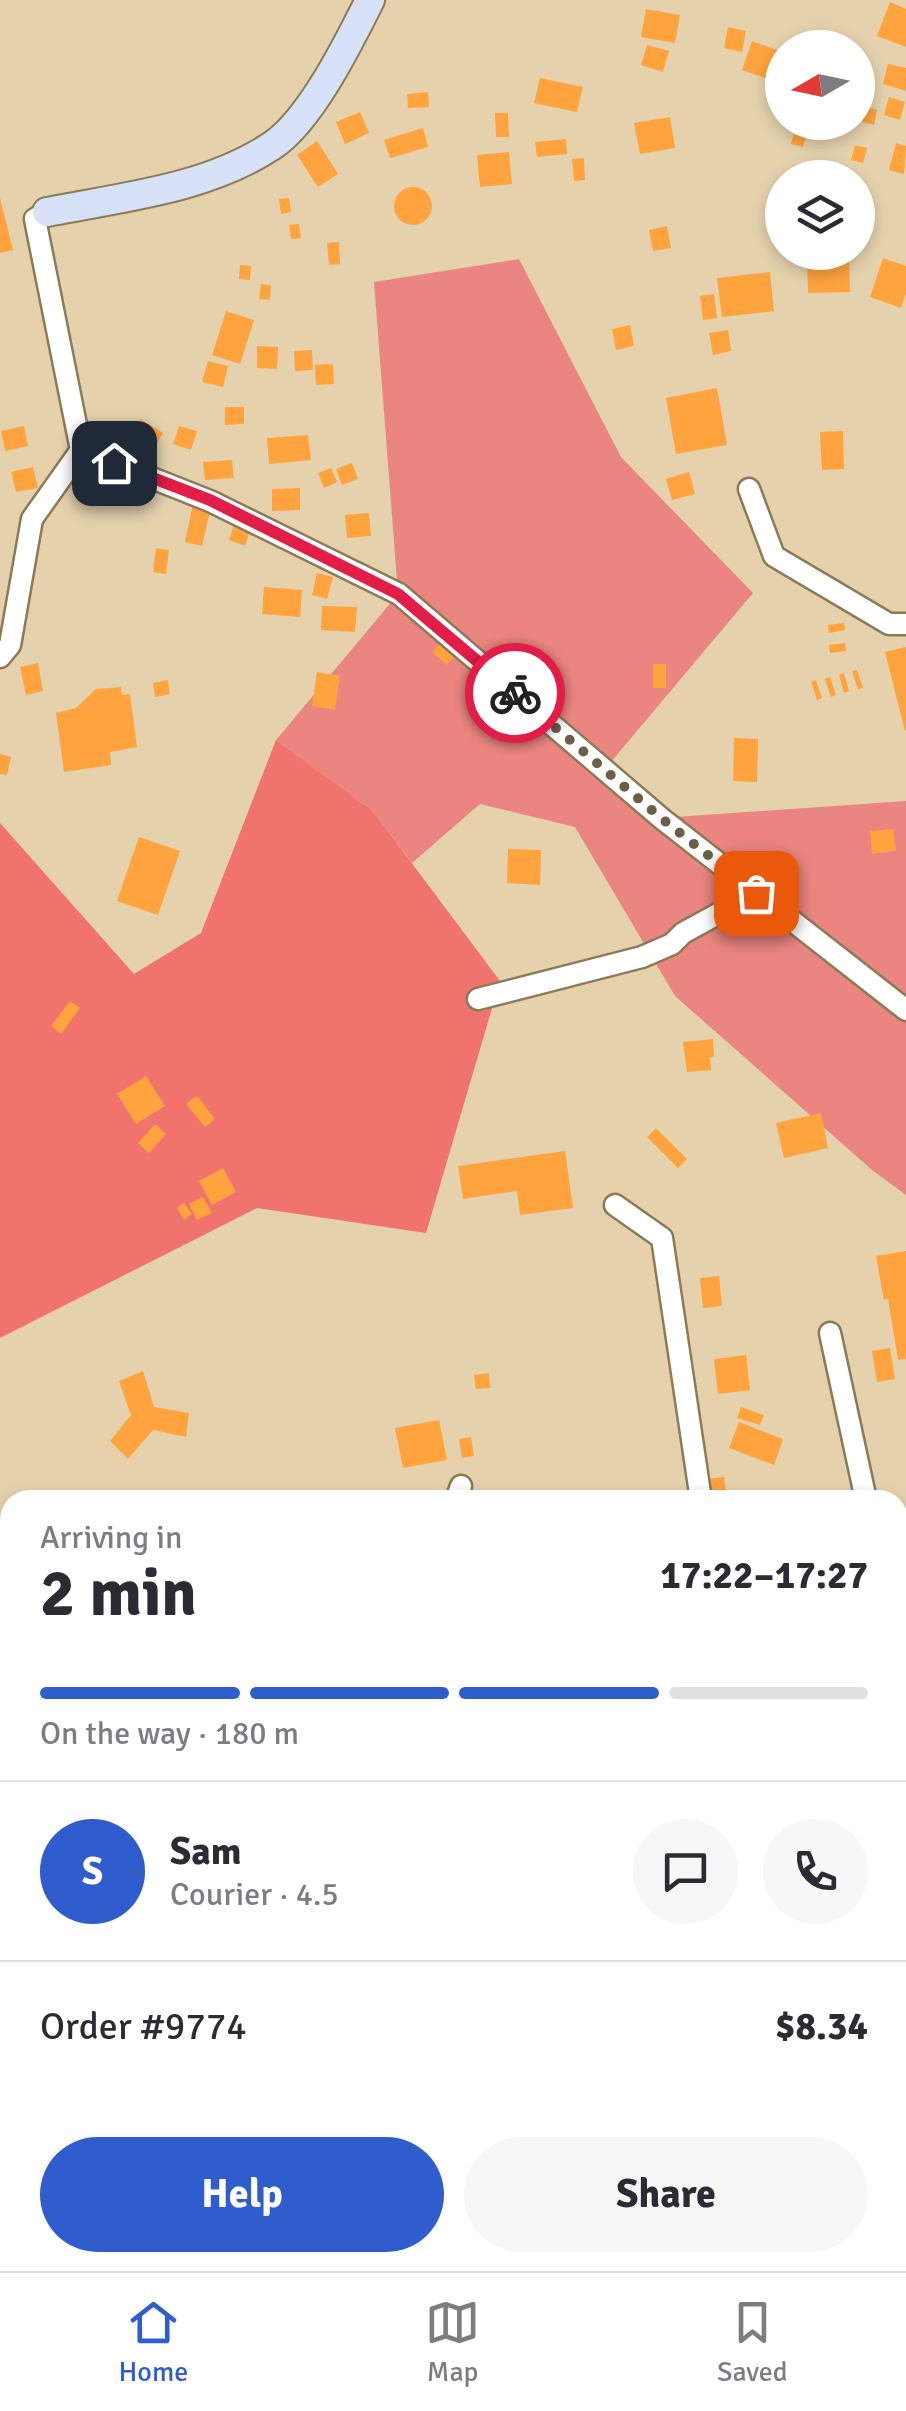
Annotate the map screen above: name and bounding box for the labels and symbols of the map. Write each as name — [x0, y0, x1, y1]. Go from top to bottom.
north arrow — [765, 30, 875, 140]
pin — [72, 421, 157, 506]
courier — [465, 643, 565, 743]
pin — [714, 851, 799, 936]

